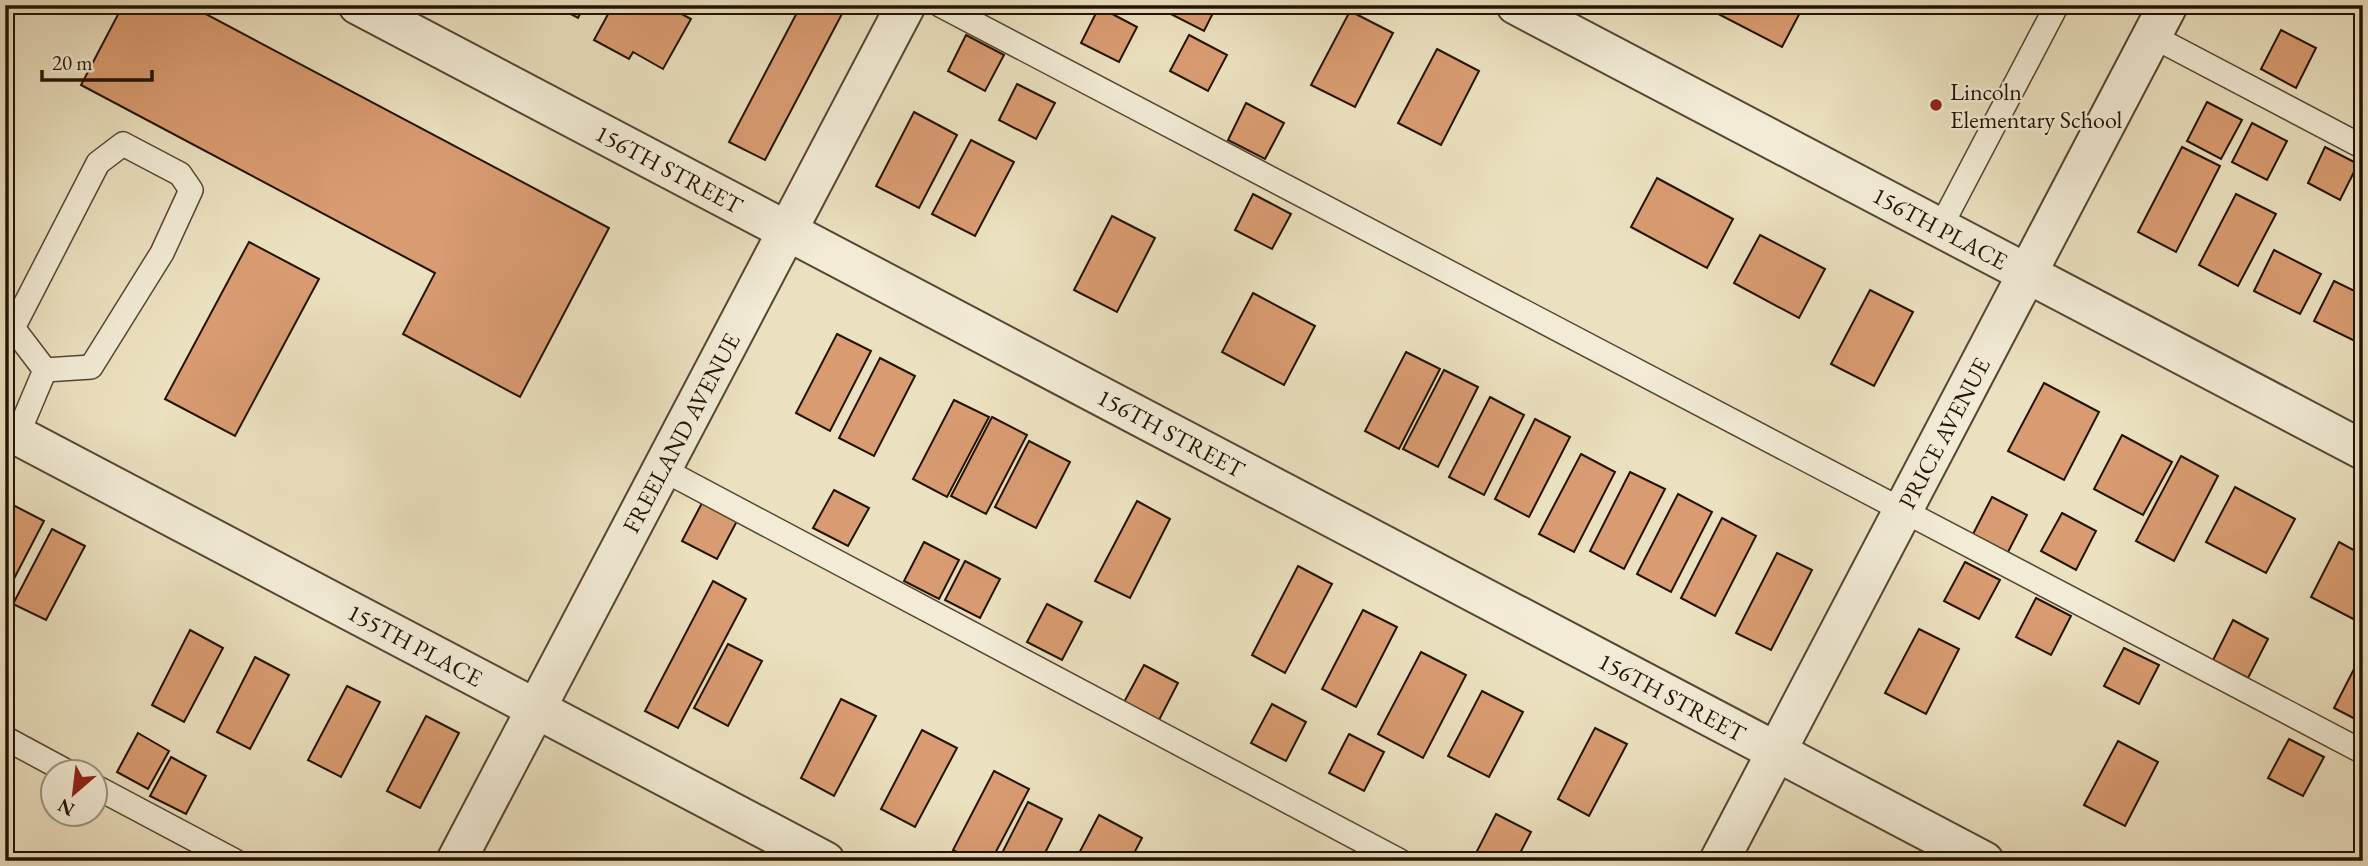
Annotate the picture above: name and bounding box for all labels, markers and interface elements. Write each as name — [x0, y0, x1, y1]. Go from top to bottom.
scale bar — [42, 38, 152, 82]
text: 20 m — [52, 49, 93, 76]
place label: Lincoln Elementary School — [1950, 76, 2122, 135]
marker: Lincoln Elementary School — [1928, 97, 1944, 113]
street label: 156TH STREET — [590, 117, 749, 221]
street label: 156TH PLACE — [1867, 179, 2013, 277]
street label: FREELAND AVENUE — [615, 328, 747, 538]
street label: PRICE AVENUE — [1891, 352, 1997, 514]
street label: 156TH STREET — [1092, 381, 1251, 485]
street label: 155TH PLACE — [342, 596, 488, 694]
street label: 156TH STREET — [1593, 645, 1752, 749]
north arrow — [38, 758, 108, 828]
text: N — [53, 793, 79, 822]

